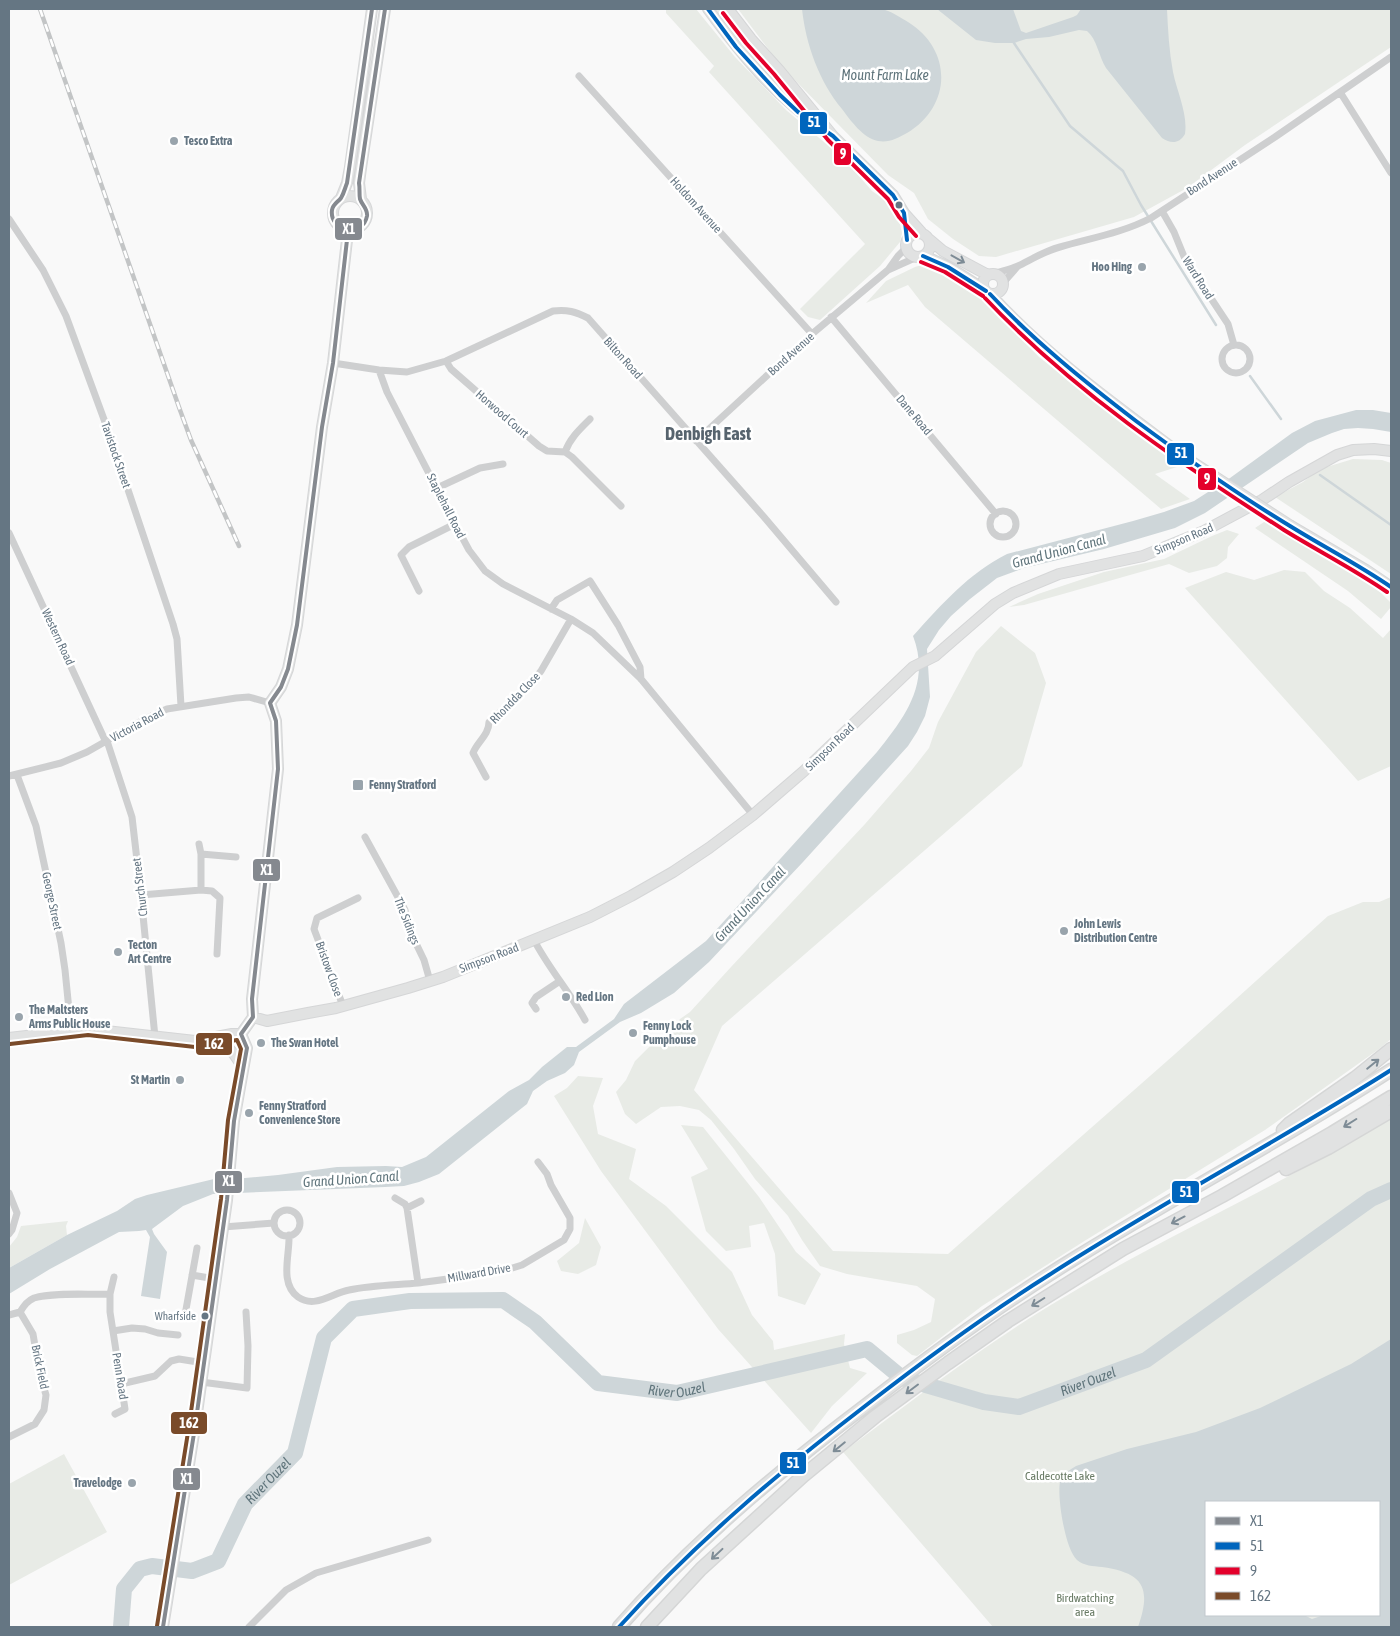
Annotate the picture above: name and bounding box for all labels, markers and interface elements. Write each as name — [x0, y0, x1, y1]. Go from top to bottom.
water label: Mount Farm Lake — [841, 67, 929, 83]
line badge: 51 — [799, 111, 828, 135]
text: 51 — [807, 114, 821, 130]
place label: Tesco Extra — [184, 134, 233, 148]
marker: Tesco Extra — [168, 135, 180, 147]
line badge: 9 — [833, 142, 852, 166]
text: 9 — [840, 146, 847, 162]
street label: Bond Avenue — [1184, 155, 1240, 199]
street label: Holdom Avenue — [667, 174, 725, 236]
unlabelled marker — [894, 200, 904, 210]
line badge: X1 — [334, 217, 363, 241]
text: X1 — [342, 221, 356, 237]
street label: Ward Road — [1179, 254, 1217, 302]
one-way arrow — [950, 255, 965, 265]
place label: Hoo Hing — [1091, 260, 1133, 274]
marker: Hoo Hing — [1136, 261, 1148, 273]
street label: Bond Avenue — [765, 329, 817, 379]
street label: Bilton Road — [601, 334, 645, 382]
street label: Horwood Court — [473, 387, 532, 441]
street label: Dane Road — [893, 392, 935, 438]
street label: Tavistock Street — [98, 420, 134, 490]
district label: Denbigh East — [665, 423, 752, 444]
line badge: 51 — [1166, 442, 1195, 466]
text: 51 — [1174, 445, 1188, 461]
line badge: 9 — [1197, 467, 1217, 491]
street label: Staplehall Road — [424, 471, 468, 541]
text: 9 — [1204, 471, 1211, 487]
street label: Simpson Road — [1153, 520, 1215, 558]
water label: Grand Union Canal — [1010, 531, 1108, 571]
street label: Western Road — [39, 607, 77, 667]
street label: Rhondda Close — [487, 670, 543, 726]
street label: Victoria Road — [108, 705, 166, 745]
street label: Simpson Road — [803, 720, 857, 774]
marker: Fenny Stratford — [351, 778, 365, 792]
place label: Fenny Stratford — [369, 778, 437, 792]
street label: Church Street — [129, 856, 151, 917]
line badge: X1 — [252, 858, 281, 882]
text: X1 — [260, 862, 274, 878]
water label: Grand Union Canal — [711, 863, 789, 945]
street label: George Street — [39, 871, 65, 932]
street label: The Sidings — [391, 895, 423, 947]
place label: John Lewis Distribution Centre — [1073, 917, 1158, 945]
marker: John Lewis Distribution Centre — [1058, 925, 1070, 937]
place label: Tecton Art Centre — [127, 938, 172, 966]
street label: Bristow Close — [313, 940, 345, 998]
street label: Simpson Road — [457, 940, 521, 976]
marker: Tecton Art Centre — [112, 946, 124, 958]
place label: Red Lion — [576, 990, 614, 1004]
marker: Red Lion — [560, 991, 572, 1003]
place label: The Maltsters Arms Public House — [28, 1003, 111, 1031]
marker: The Maltsters Arms Public House — [13, 1011, 25, 1023]
place label: Fenny Lock Pumphouse — [643, 1019, 696, 1047]
marker: Fenny Lock Pumphouse — [627, 1027, 639, 1039]
line badge: 162 — [195, 1032, 233, 1056]
text: 162 — [204, 1036, 224, 1052]
place label: The Swan Hotel — [271, 1036, 339, 1050]
marker: The Swan Hotel — [255, 1037, 267, 1049]
one-way arrow — [1366, 1058, 1379, 1069]
place label: St Martin — [131, 1073, 170, 1087]
marker: St Martin — [174, 1074, 186, 1086]
place label: Fenny Stratford Convenience Store — [259, 1099, 341, 1127]
marker: Fenny Stratford Convenience Store — [243, 1107, 255, 1119]
one-way arrow — [1343, 1118, 1357, 1128]
water label: Grand Union Canal — [302, 1168, 400, 1190]
line badge: X1 — [214, 1170, 243, 1194]
text: X1 — [222, 1173, 236, 1189]
line badge: 51 — [1171, 1180, 1200, 1204]
text: 51 — [1179, 1184, 1193, 1200]
one-way arrow — [1171, 1216, 1186, 1225]
street label: Millward Drive — [446, 1261, 512, 1285]
one-way arrow — [1031, 1297, 1045, 1307]
place label: Wharfside — [155, 1310, 196, 1322]
marker: Wharfside — [200, 1311, 210, 1321]
street label: Brick Field — [28, 1343, 52, 1391]
street label: Penn Road — [109, 1351, 131, 1401]
water label: River Ouzel — [1058, 1364, 1118, 1399]
water label: River Ouzel — [647, 1379, 707, 1401]
one-way arrow — [906, 1384, 919, 1395]
line badge: 162 — [170, 1411, 208, 1435]
text: 162 — [179, 1415, 199, 1431]
one-way arrow — [833, 1441, 846, 1452]
line badge: 51 — [779, 1451, 807, 1475]
water label: River Ouzel — [242, 1454, 294, 1507]
text: 51 — [786, 1455, 800, 1471]
line badge: X1 — [172, 1467, 201, 1491]
park label: Caldecotte Lake — [1025, 1469, 1095, 1483]
text: X1 — [180, 1471, 194, 1487]
place label: Travelodge — [74, 1476, 123, 1490]
marker: Travelodge — [126, 1477, 138, 1489]
legend — [1205, 1501, 1380, 1616]
text: X1 — [1250, 1512, 1264, 1529]
text: 51 — [1250, 1537, 1264, 1554]
one-way arrow — [711, 1549, 724, 1560]
text: 9 — [1250, 1562, 1257, 1579]
text: 162 — [1250, 1587, 1271, 1604]
park label: Birdwatching area — [1056, 1591, 1115, 1619]

